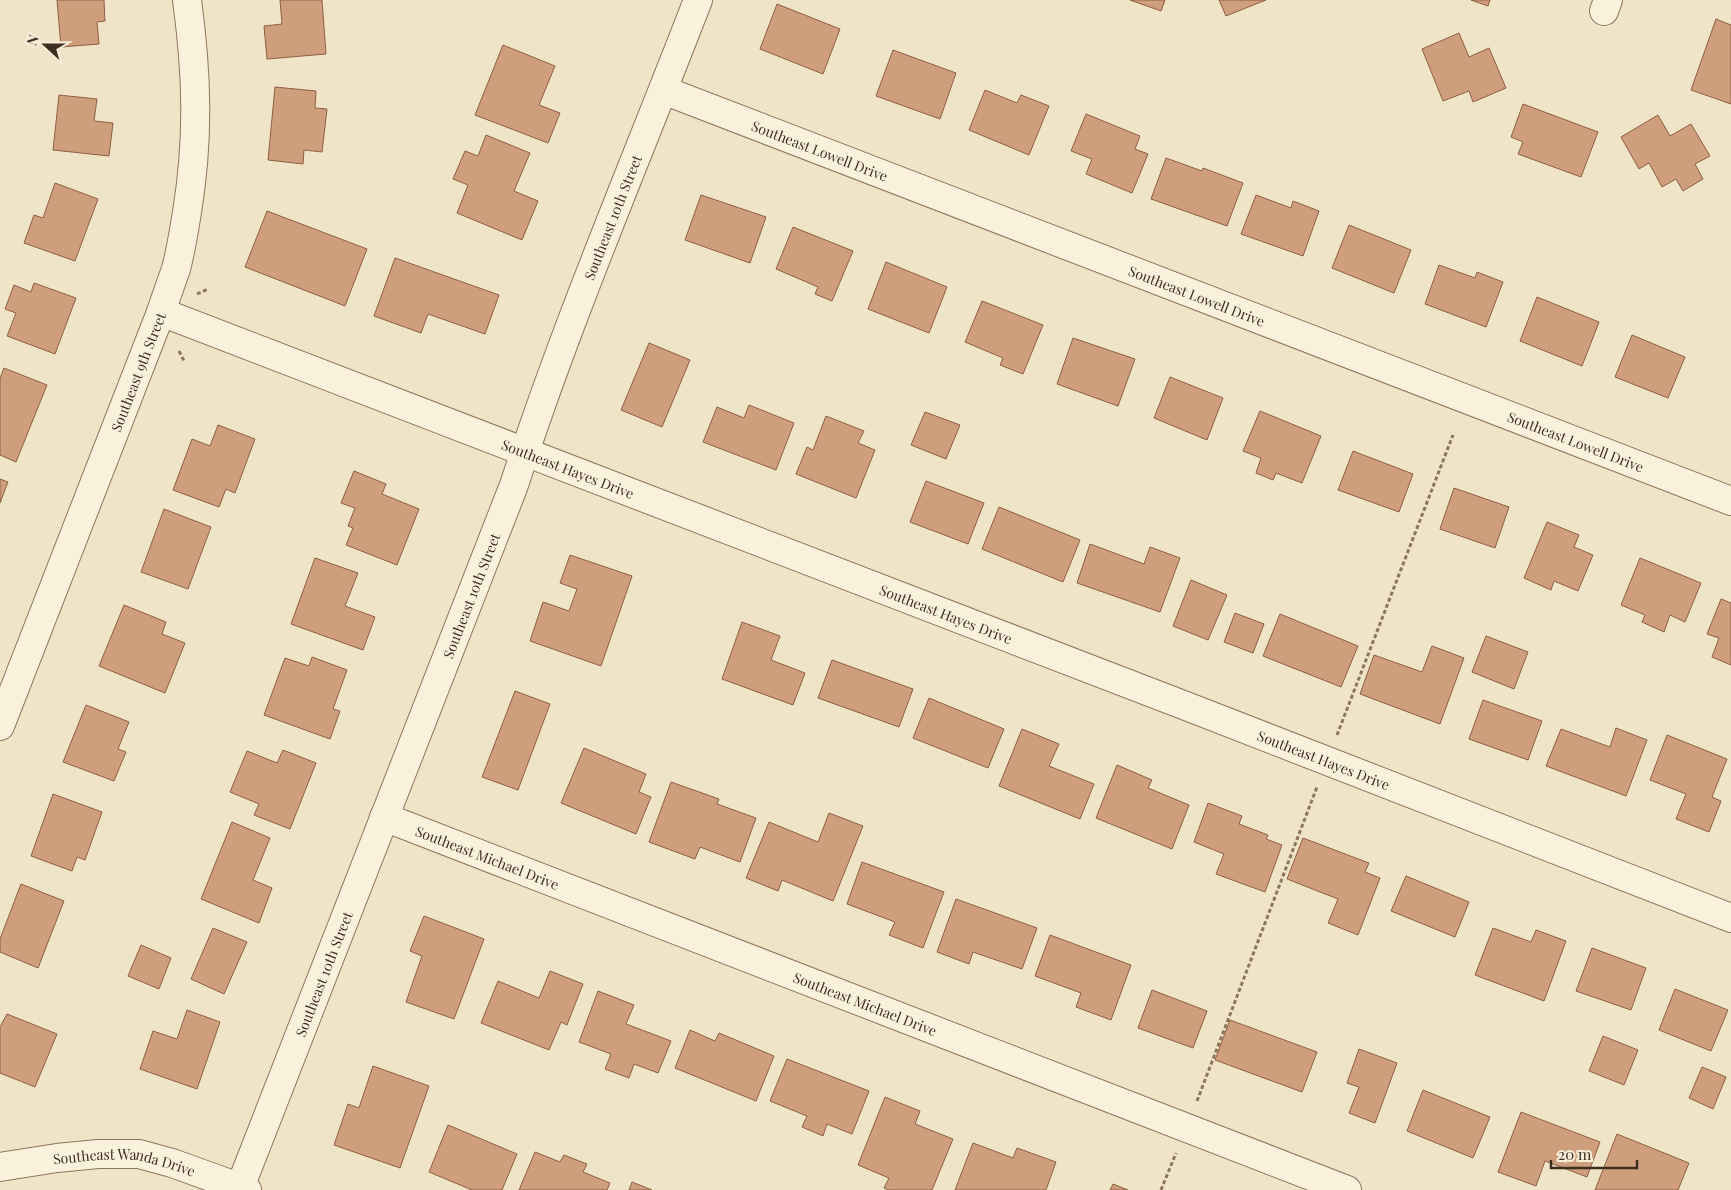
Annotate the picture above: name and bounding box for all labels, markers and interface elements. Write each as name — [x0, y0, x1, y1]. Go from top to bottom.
north arrow — [20, 20, 70, 70]
text: N — [22, 32, 43, 48]
street label: Southeast Lowell Drive — [749, 116, 891, 185]
street label: Southeast 10th Street — [579, 151, 646, 283]
street label: Southeast Lowell Drive — [1126, 261, 1268, 330]
street label: Southeast 9th Street — [106, 308, 170, 434]
street label: Southeast Lowell Drive — [1505, 406, 1647, 476]
street label: Southeast Hayes Drive — [499, 434, 637, 503]
street label: Southeast 10th Street — [438, 529, 504, 661]
street label: Southeast Hayes Drive — [877, 580, 1015, 648]
street label: Southeast Hayes Drive — [1255, 725, 1393, 794]
street label: Southeast Michael Drive — [413, 821, 562, 893]
street label: Southeast 10th Street — [290, 907, 357, 1039]
street label: Southeast Michael Drive — [791, 967, 940, 1040]
scale bar — [1551, 1138, 1637, 1170]
street label: Southeast Wanda Drive — [51, 1144, 198, 1180]
text: 20 m — [1558, 1144, 1592, 1164]

